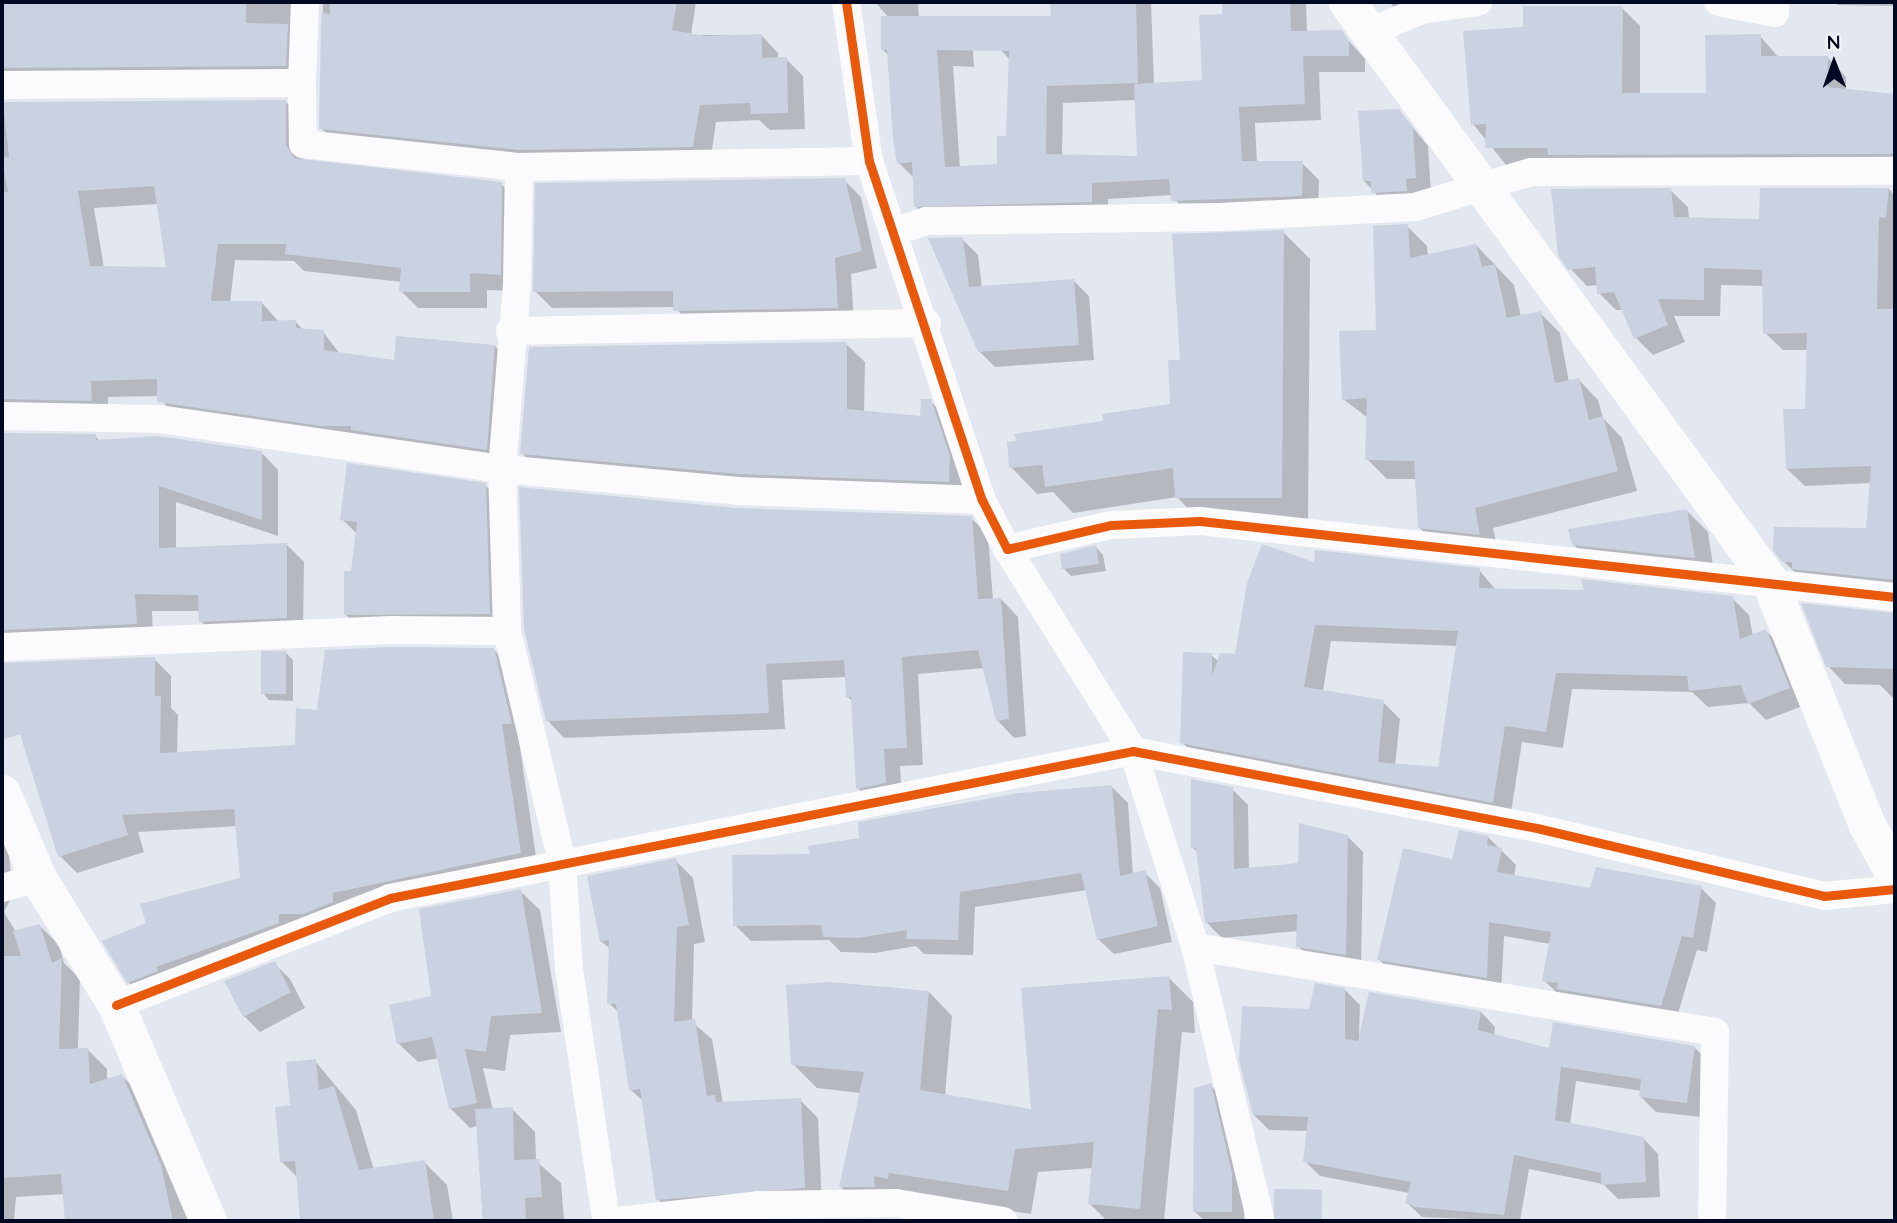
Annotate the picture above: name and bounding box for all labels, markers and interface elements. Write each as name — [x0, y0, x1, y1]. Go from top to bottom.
north arrow — [1799, 28, 1869, 98]
text: N — [1826, 30, 1841, 54]

